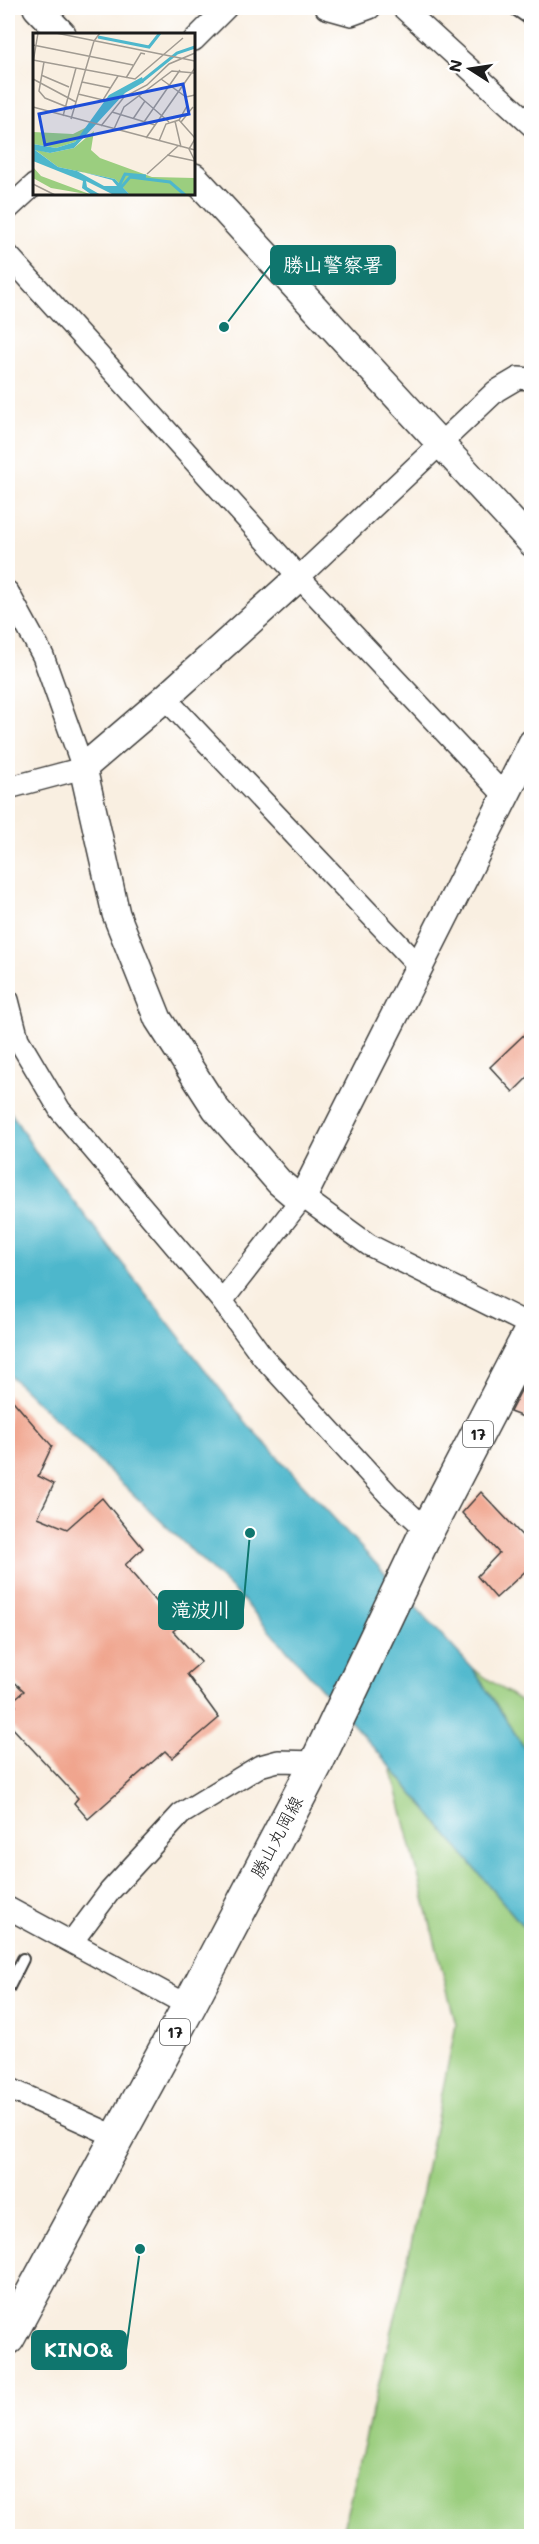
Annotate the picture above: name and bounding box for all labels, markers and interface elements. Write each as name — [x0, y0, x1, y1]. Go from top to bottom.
inset map — [33, 33, 195, 195]
north arrow — [440, 39, 500, 99]
text: N — [443, 58, 466, 74]
callout: 勝山警察署 — [271, 246, 395, 284]
text: 勝山警察署 — [283, 251, 383, 277]
road number: 17 — [463, 1421, 493, 1447]
callout: 滝波川 — [159, 1591, 243, 1629]
text: 滝波川 — [171, 1596, 231, 1622]
street label: 勝山丸岡線 — [244, 1791, 308, 1882]
road number: 17 — [160, 2019, 190, 2045]
callout: KINO& — [32, 2331, 126, 2369]
text: KINO& — [44, 2336, 114, 2362]

